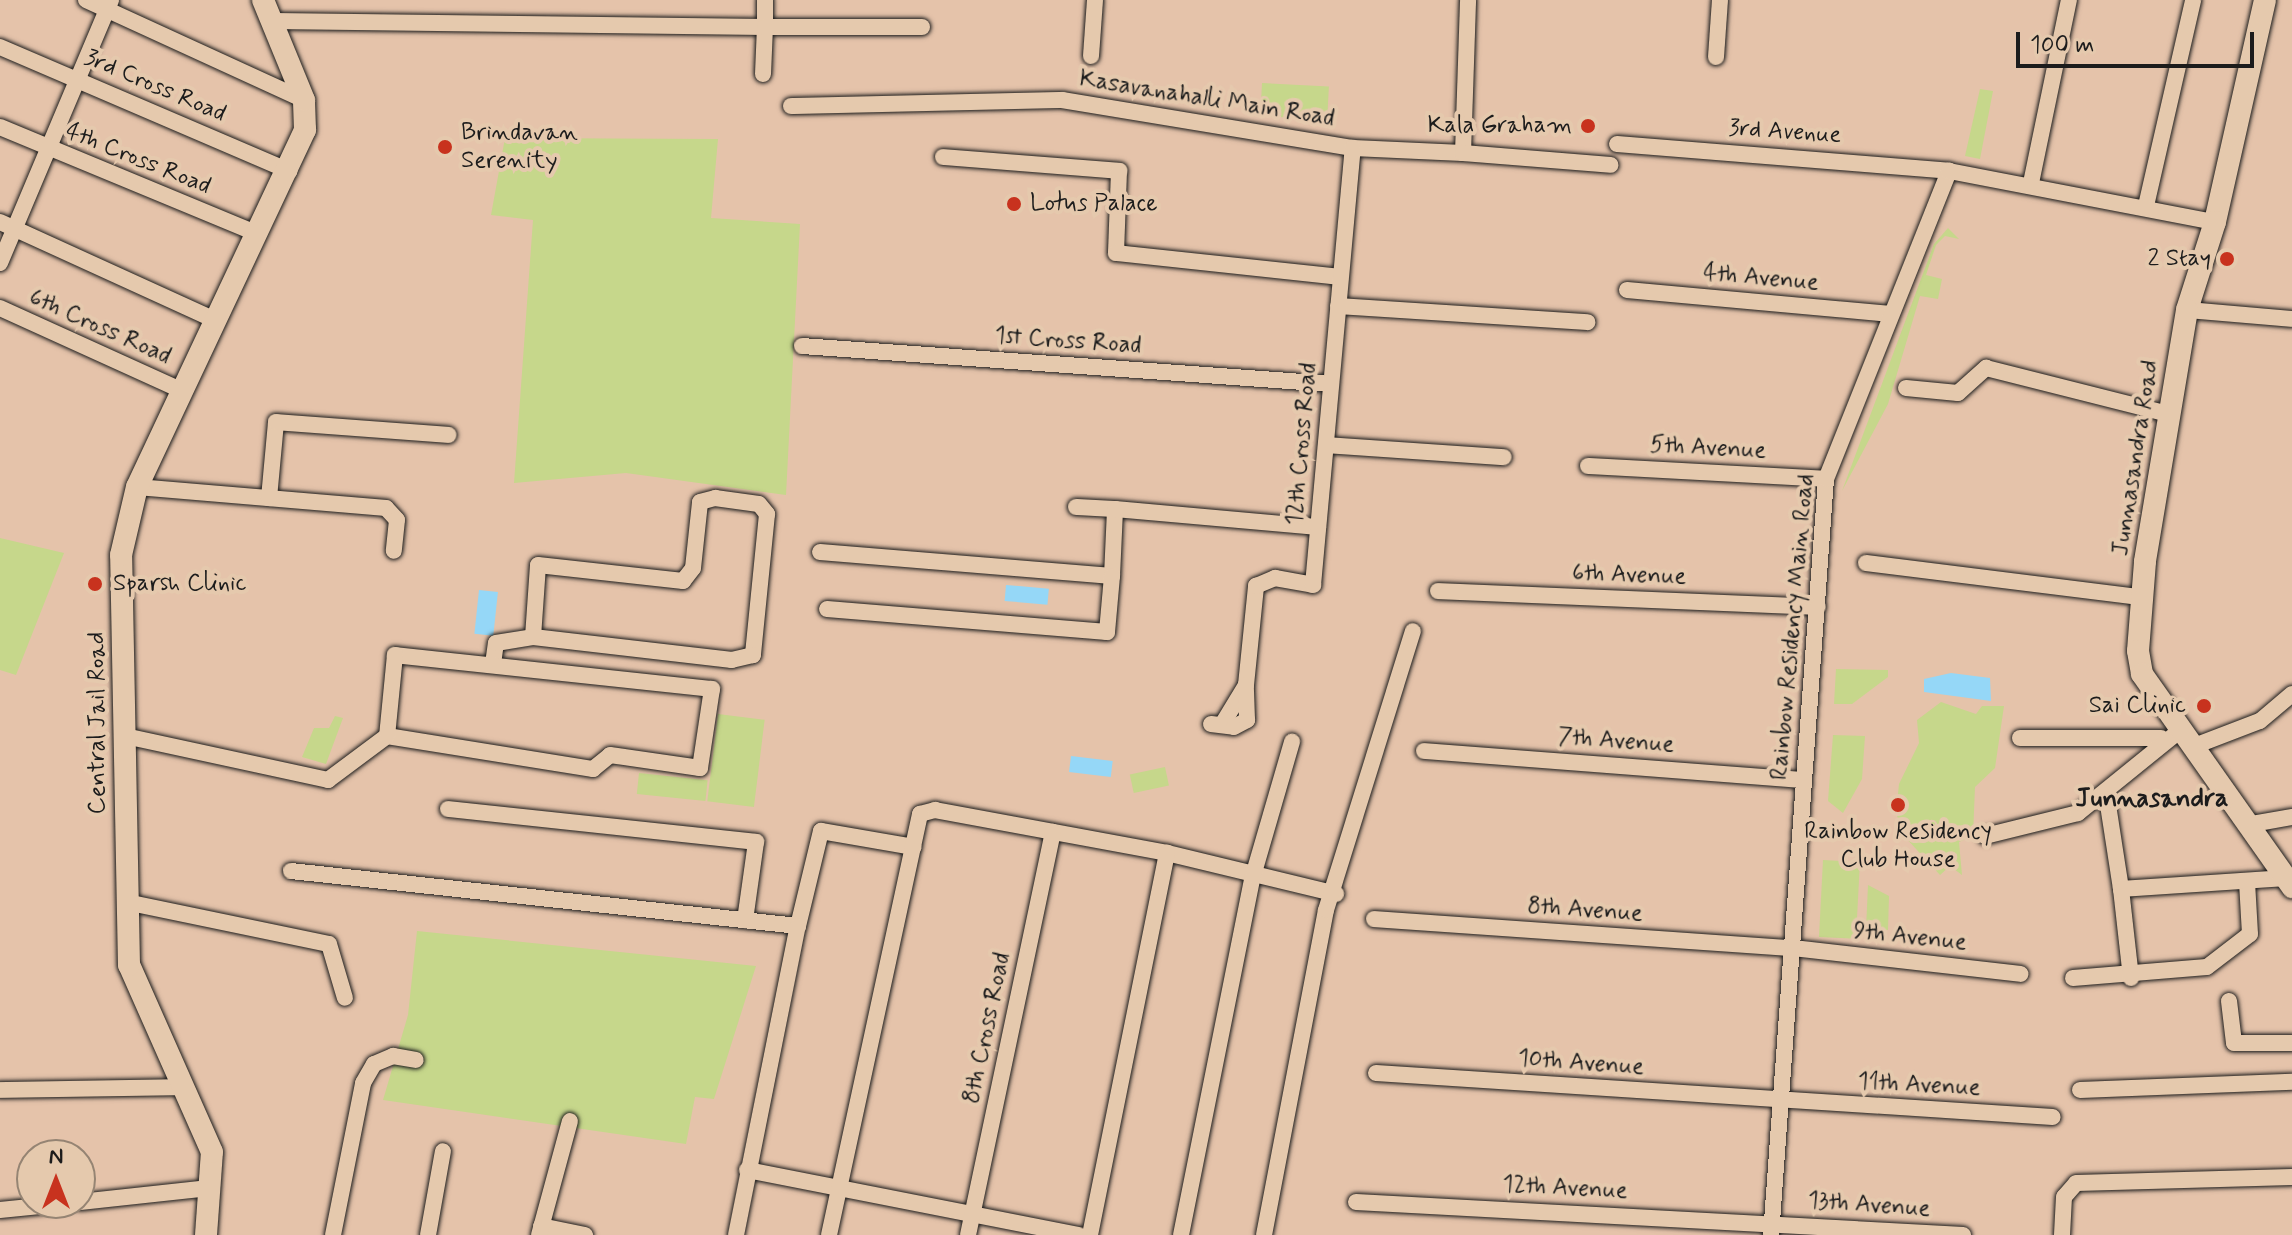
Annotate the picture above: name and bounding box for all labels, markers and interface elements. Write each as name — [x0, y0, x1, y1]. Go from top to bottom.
scale bar — [2020, 16, 2258, 66]
text: 100 m — [2030, 30, 2094, 61]
street label: 3rd Cross Road — [80, 43, 230, 129]
street label: Kasavanahalli Main Road — [1078, 65, 1336, 133]
place label: Kala Graham — [1439, 112, 1572, 140]
street label: 3rd Avenue — [1727, 114, 1843, 150]
street label: 4th Cross Road — [62, 117, 214, 201]
marker: Kala Graham — [1579, 117, 1597, 135]
place label: Brindavan Serenity — [461, 119, 578, 175]
marker: Brindavan Serenity — [436, 138, 454, 156]
place label: Lotus Palace — [1030, 190, 1158, 218]
marker: Lotus Palace — [1005, 195, 1023, 213]
place label: 2 Stay — [2148, 245, 2211, 273]
marker: 2 Stay — [2218, 250, 2236, 268]
street label: 4th Avenue — [1702, 259, 1820, 297]
street label: 6th Cross Road — [25, 283, 175, 371]
street label: 1st Cross Road — [994, 322, 1142, 360]
street label: Junnasandra Road — [2106, 359, 2166, 557]
street label: 12th Cross Road — [1281, 362, 1323, 526]
street label: 5th Avenue — [1649, 431, 1767, 465]
street label: Rainbow Residency Main Road — [1765, 475, 1821, 779]
street label: 6th Avenue — [1571, 559, 1687, 591]
place label: Sparsh Clinic — [113, 570, 247, 598]
marker: Sparsh Clinic — [84, 573, 106, 595]
street label: Central Jail Road — [84, 633, 112, 813]
place label: Sai Clinic — [2089, 692, 2186, 720]
marker: Sai Clinic — [2193, 695, 2215, 717]
street label: 7th Avenue — [1557, 723, 1675, 759]
district label: Junnasandra — [2076, 784, 2228, 816]
marker: Rainbow Residency Club House — [1889, 796, 1907, 814]
place label: Rainbow Residency Club House — [1803, 818, 1993, 874]
street label: 8th Avenue — [1526, 892, 1644, 928]
street label: 9th Avenue — [1852, 917, 1968, 957]
street label: 8th Cross Road — [957, 951, 1017, 1105]
street label: 10th Avenue — [1517, 1044, 1645, 1082]
street label: 11th Avenue — [1857, 1067, 1981, 1103]
north arrow — [16, 1139, 96, 1219]
text: N — [49, 1143, 63, 1171]
street label: 12th Avenue — [1502, 1170, 1628, 1206]
street label: 13th Avenue — [1807, 1186, 1931, 1224]

